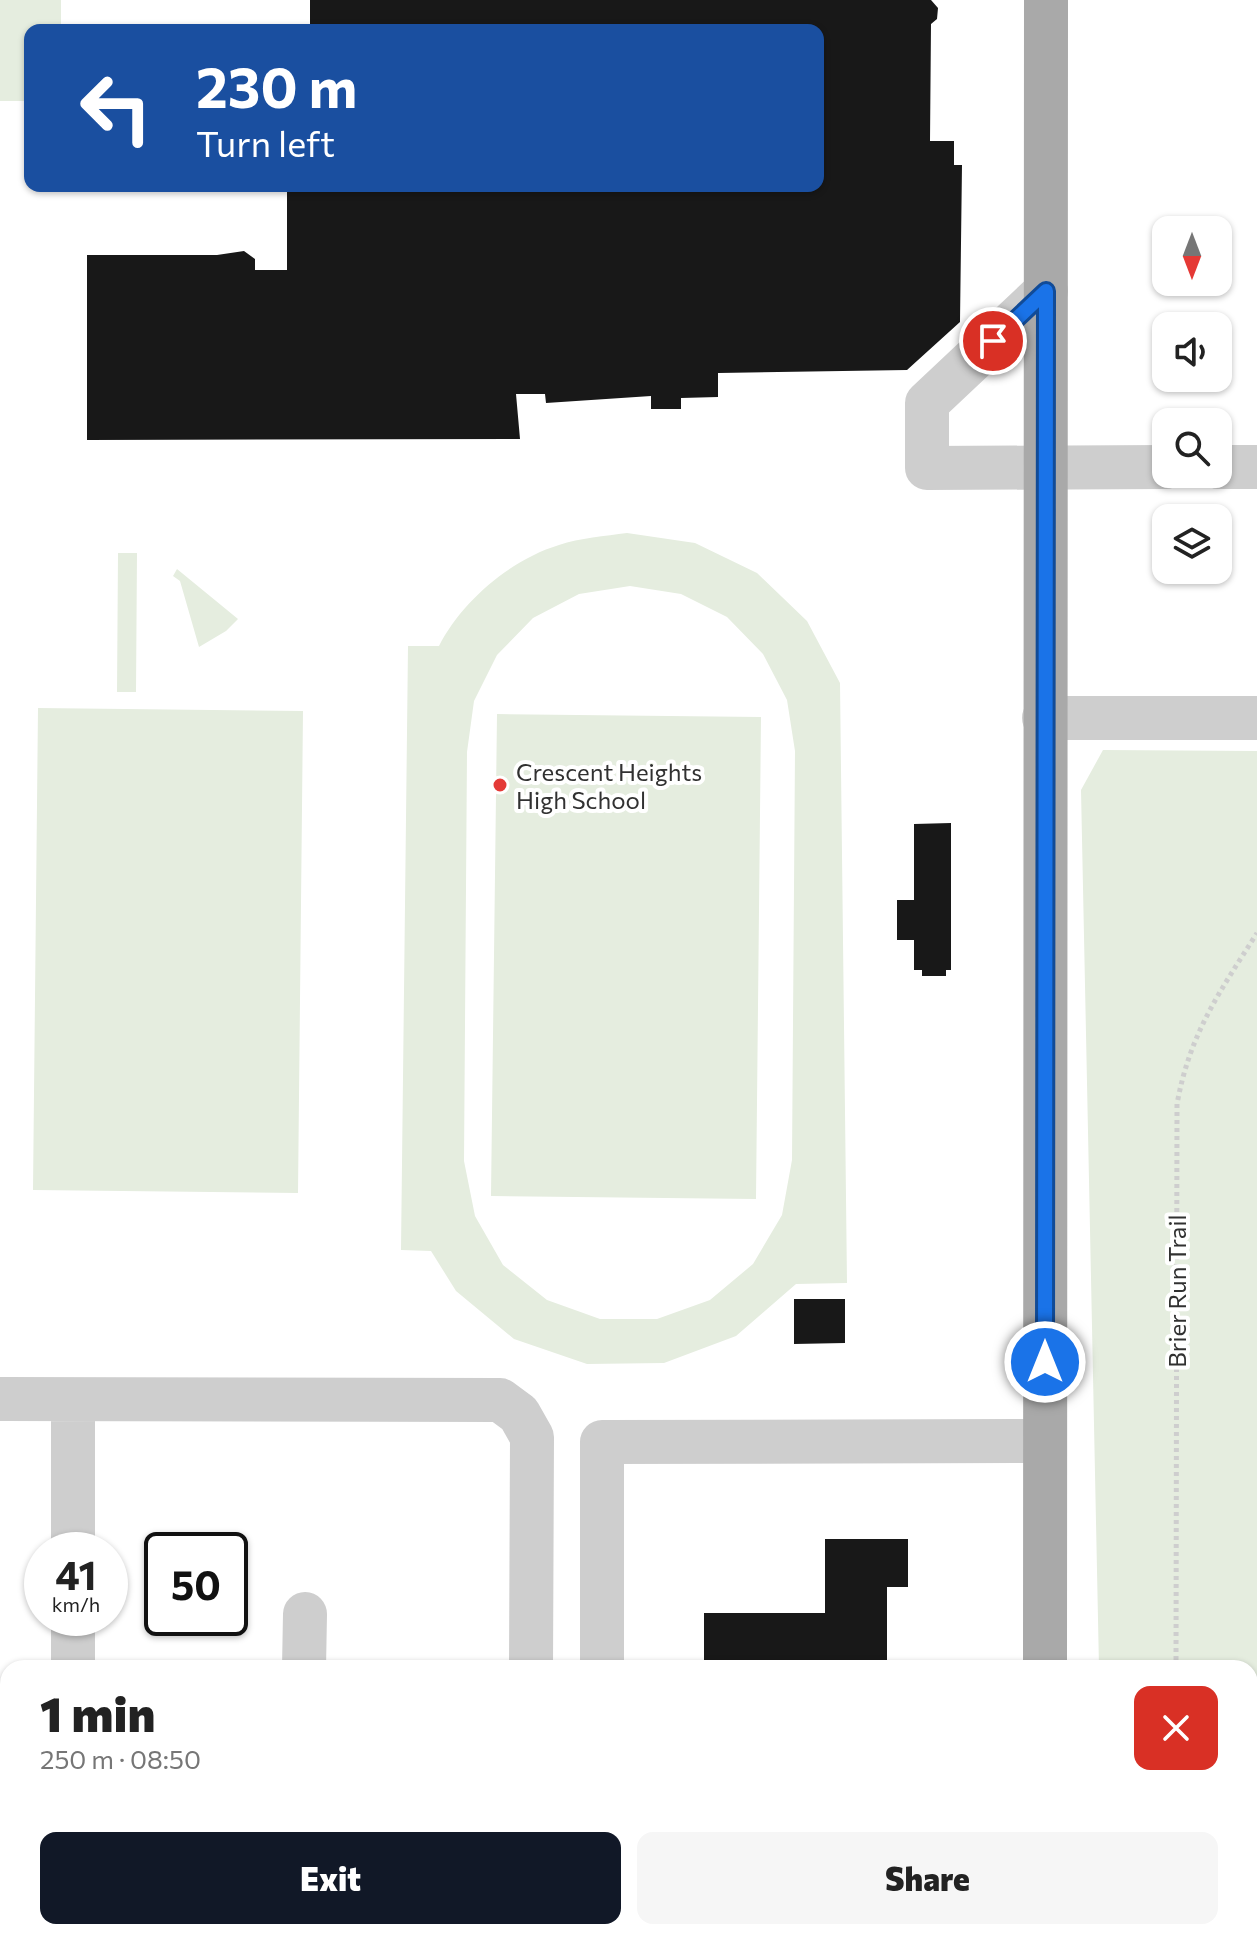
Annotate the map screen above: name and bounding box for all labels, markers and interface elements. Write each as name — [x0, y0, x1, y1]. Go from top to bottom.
text: 230 m — [196, 51, 357, 120]
icon: left — [64, 56, 168, 160]
text: Turn left — [196, 120, 335, 164]
north arrow — [1152, 216, 1232, 296]
map controls — [1152, 216, 1232, 584]
pin — [959, 307, 1027, 375]
button: sound — [1152, 312, 1232, 392]
icon: arrive — [971, 319, 1015, 363]
button: search — [1152, 408, 1232, 488]
button: layers — [1152, 504, 1232, 584]
place label: Crescent Heights High School — [516, 757, 702, 814]
marker: Crescent Heights High School — [491, 776, 509, 794]
street label: Brier Run Trail — [1162, 1214, 1191, 1368]
position arrow — [1003, 1320, 1087, 1404]
speed limit sign: 50 — [144, 1532, 248, 1636]
text: 41 — [55, 1549, 97, 1598]
text: km/h — [52, 1592, 100, 1616]
text: 1 min — [40, 1683, 155, 1742]
button: close — [1134, 1686, 1218, 1770]
text: 250 m · 08:50 — [40, 1743, 201, 1774]
button: Exit — [40, 1832, 621, 1924]
button: Share — [637, 1832, 1218, 1924]

